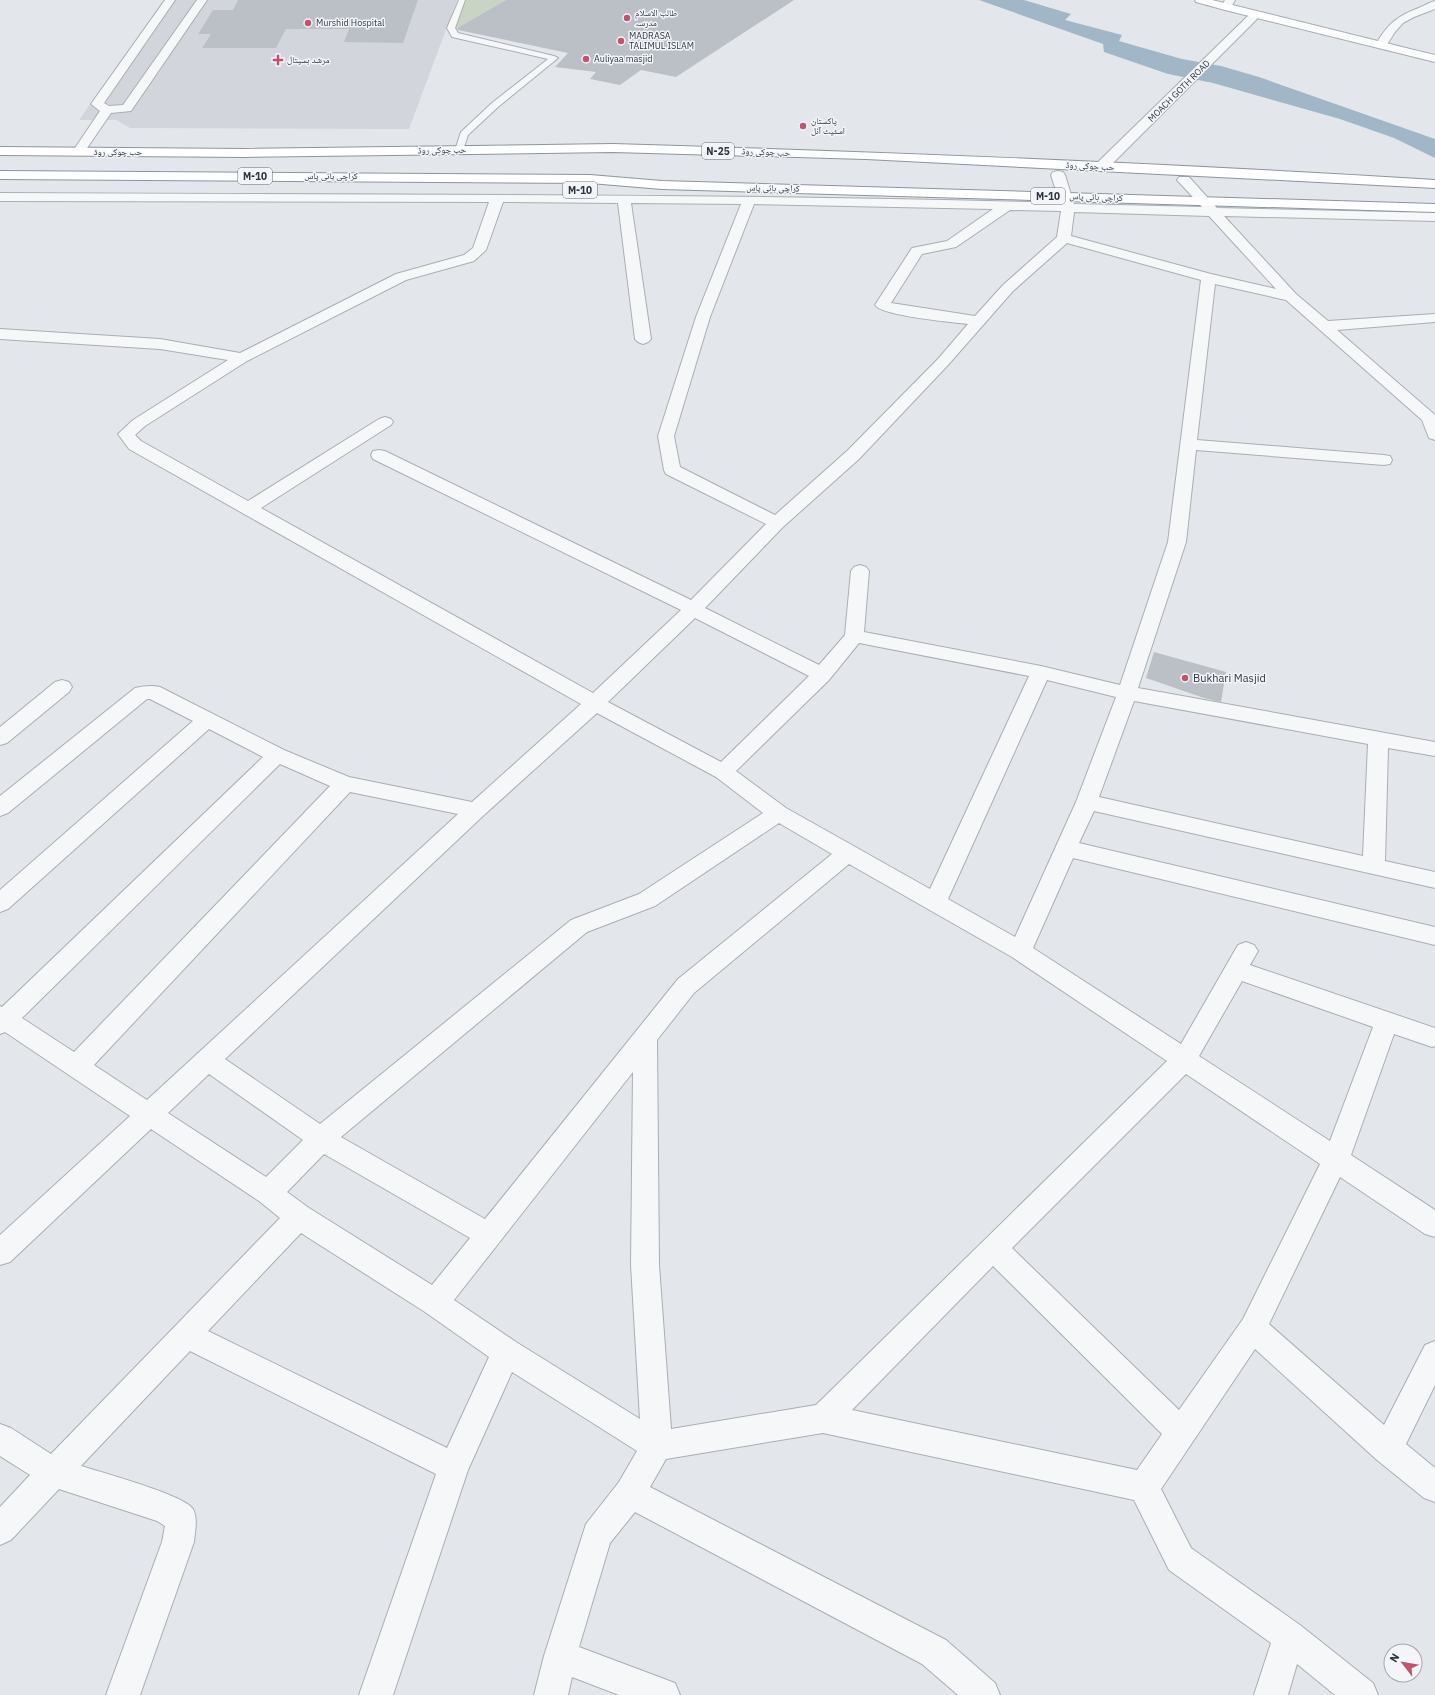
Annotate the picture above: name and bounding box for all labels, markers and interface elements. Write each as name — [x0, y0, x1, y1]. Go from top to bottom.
place label: طالب الاسلام مدرسہ — [635, 7, 677, 28]
marker: طالب الاسلام مدرسہ — [622, 13, 632, 23]
place label: Murshid Hospital — [316, 17, 385, 28]
marker: Murshid Hospital — [303, 18, 313, 28]
place label: MADRASA TALIMUL ISLAM — [629, 30, 694, 51]
marker: MADRASA TALIMUL ISLAM — [616, 36, 626, 46]
place label: Auliyaa masjid — [594, 53, 652, 64]
marker: مرشد ہسپتال — [272, 54, 284, 66]
place label: مرشد ہسپتال — [287, 54, 330, 66]
marker: Auliyaa masjid — [581, 54, 591, 64]
street label: MOACH GOTH ROAD — [1145, 57, 1212, 124]
place label: پاکستان اسٹیٹ آئل — [811, 115, 845, 136]
marker: پاکستان اسٹیٹ آئل — [798, 121, 808, 131]
road number: N-25 — [702, 143, 734, 159]
street label: حب چوکی روڈ — [418, 144, 467, 156]
street label: حب چوکی روڈ — [742, 145, 791, 159]
street label: حب چوکی روڈ — [94, 146, 143, 158]
street label: حب چوکی روڈ — [1065, 159, 1115, 173]
road number: M-10 — [238, 168, 272, 184]
street label: کراچی بائی پاس — [304, 170, 358, 182]
road number: M-10 — [563, 182, 597, 198]
street label: کراچی بائی پاس — [746, 182, 800, 195]
road number: M-10 — [1031, 188, 1065, 204]
street label: کراچی بائی پاس — [1069, 190, 1123, 204]
place label: Bukhari Masjid — [1193, 671, 1266, 685]
marker: Bukhari Masjid — [1180, 673, 1190, 683]
north arrow — [1383, 1643, 1423, 1683]
text: N — [1386, 1651, 1402, 1665]

